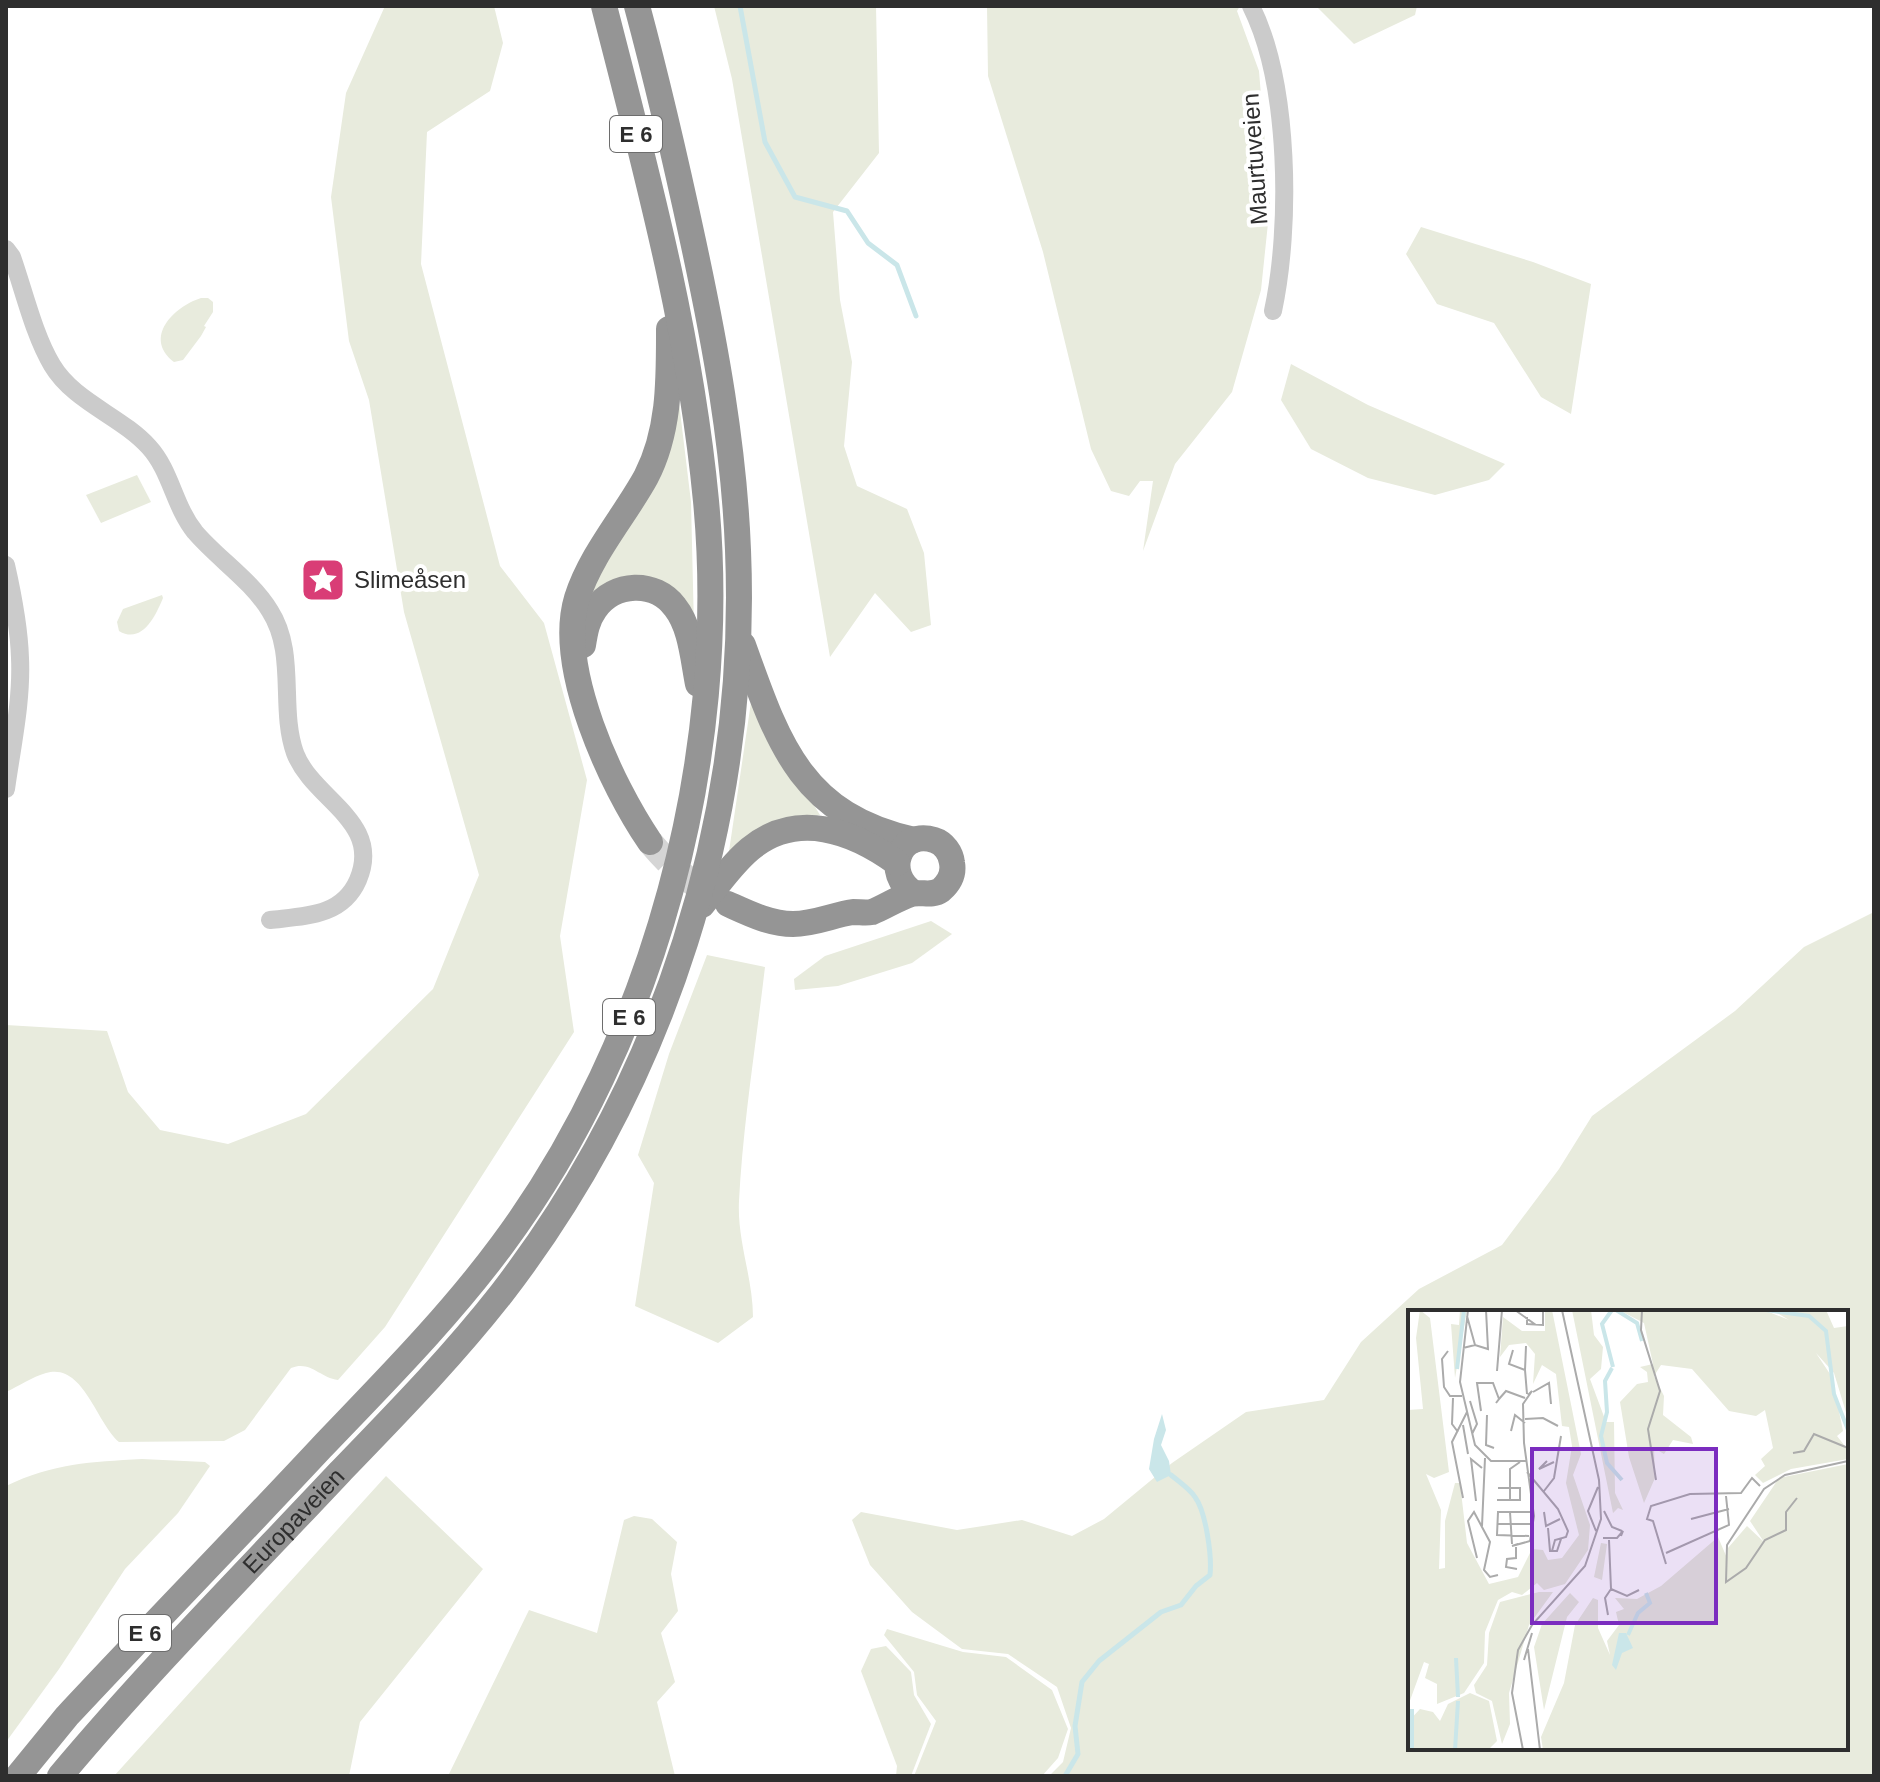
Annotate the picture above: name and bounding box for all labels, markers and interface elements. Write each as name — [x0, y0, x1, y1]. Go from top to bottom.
street label: Maurtuveien — [1236, 92, 1273, 226]
road number: E 6 — [610, 116, 662, 152]
place icon: Slimeåsen — [299, 556, 347, 604]
place label: Slimeåsen — [354, 566, 466, 593]
road number: E 6 — [603, 999, 655, 1035]
inset map — [1408, 1310, 1848, 1750]
street label: Europaveien — [237, 1462, 350, 1579]
road number: E 6 — [119, 1615, 171, 1651]

